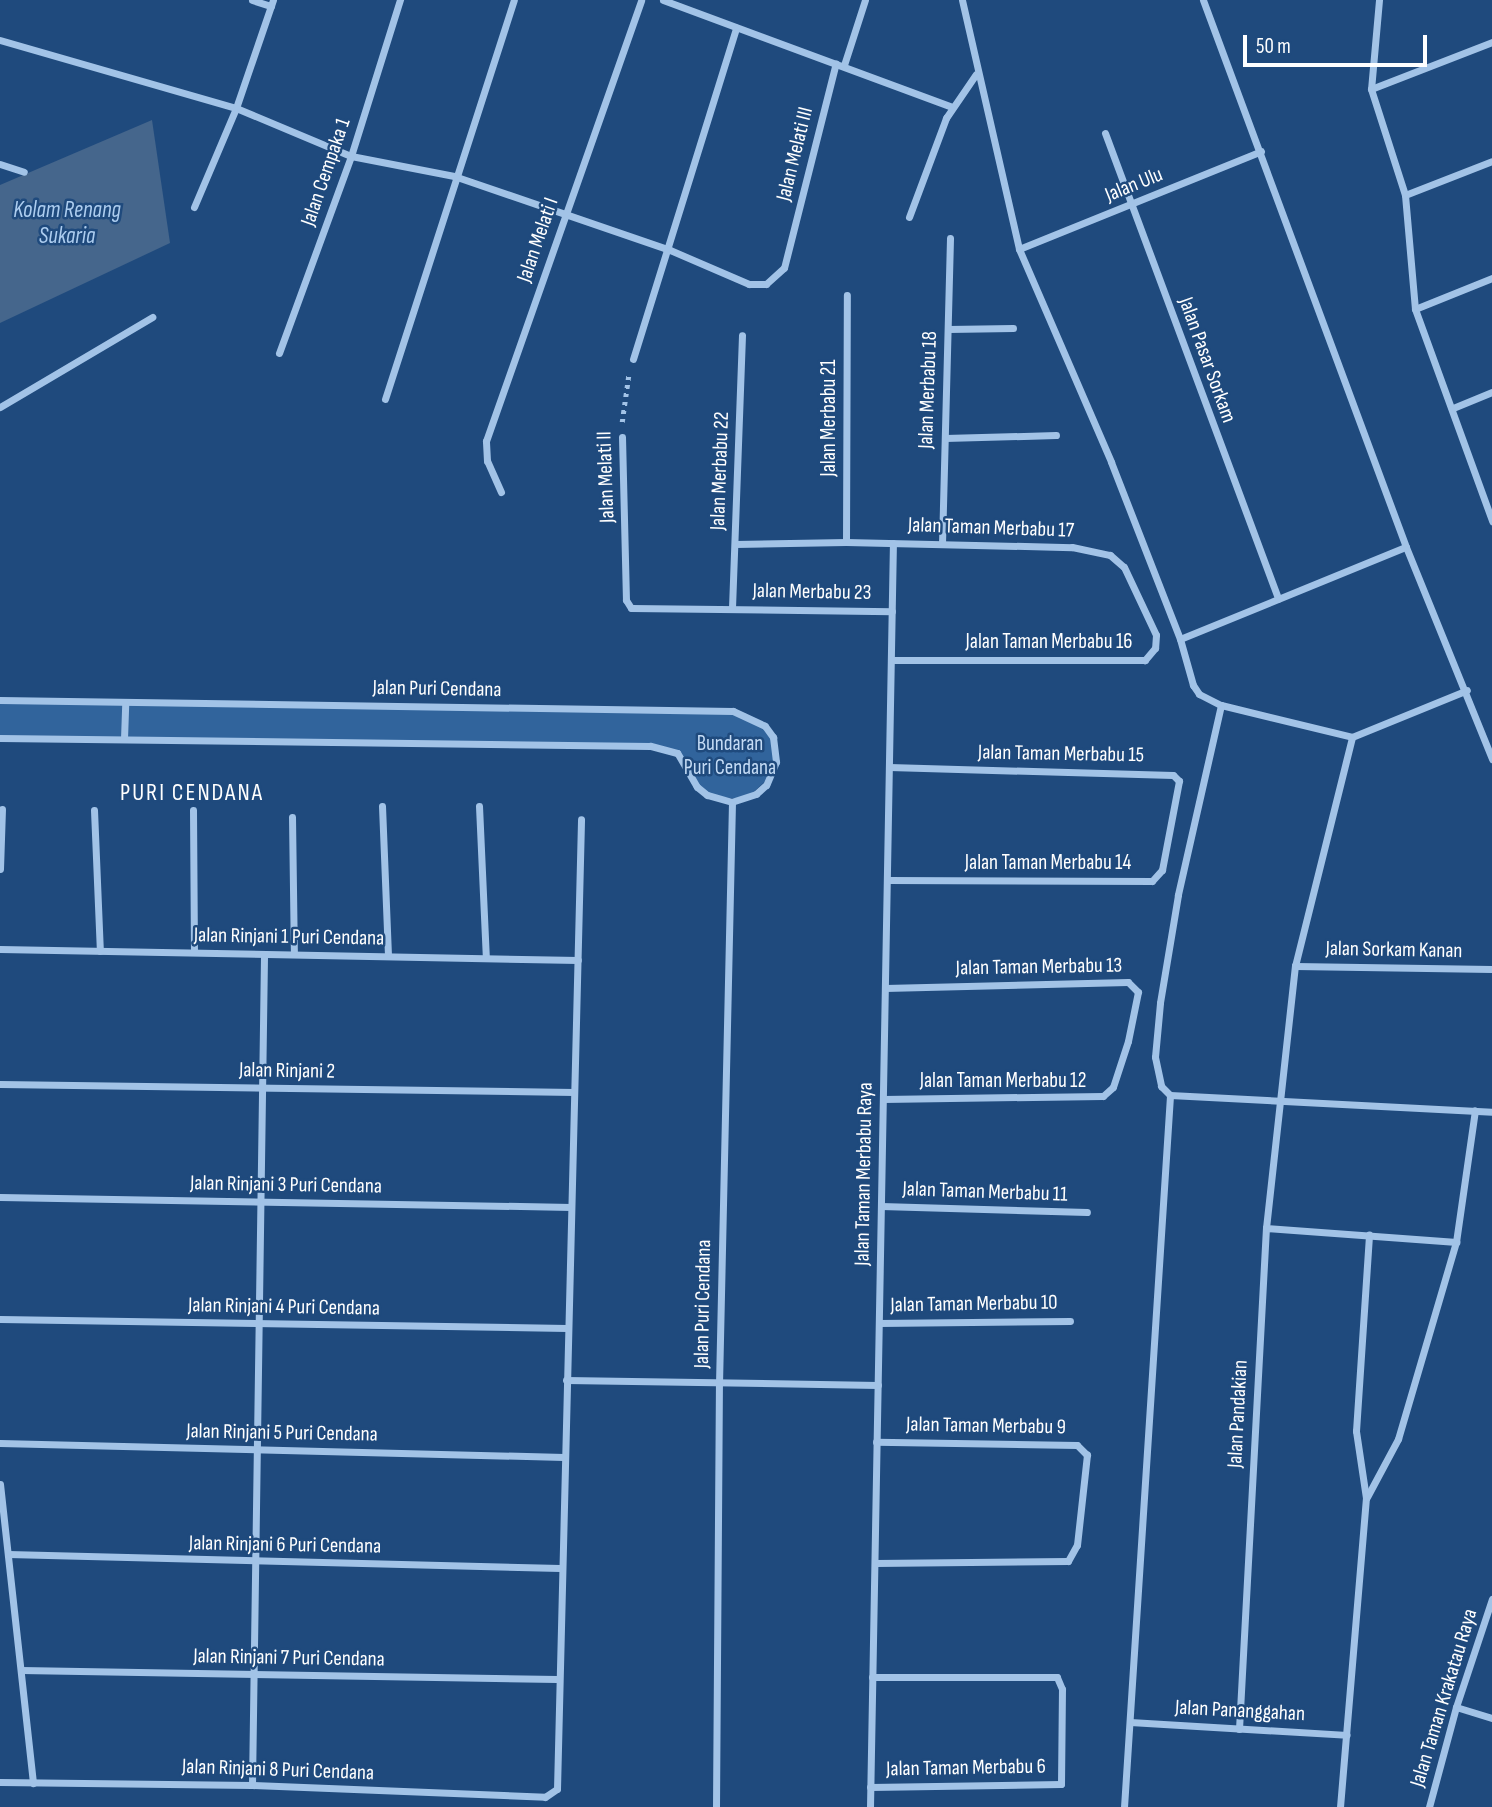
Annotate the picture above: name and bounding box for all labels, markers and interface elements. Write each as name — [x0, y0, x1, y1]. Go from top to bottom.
scale bar — [1247, 21, 1431, 65]
text: 50 m — [1256, 34, 1291, 59]
street label: Jalan Melati III — [771, 104, 819, 204]
street label: Jalan Cempaka 1 — [296, 115, 356, 229]
street label: Jalan Ulu — [1102, 162, 1166, 208]
street label: Jalan Melati I — [512, 195, 564, 285]
water label: Kolam Renang Sukaria — [13, 196, 121, 250]
street label: Jalan Pasar Sorkam — [1173, 294, 1241, 426]
street label: Jalan Merbabu 18 — [913, 331, 943, 449]
street label: Jalan Merbabu 21 — [816, 359, 842, 477]
street label: Jalan Merbabu 22 — [705, 411, 735, 531]
street label: Jalan Melati II — [592, 431, 620, 523]
street label: Jalan Taman Merbabu 17 — [908, 513, 1074, 543]
street label: Jalan Merbabu 23 — [752, 578, 872, 606]
street label: Jalan Taman Merbabu 16 — [966, 629, 1132, 655]
street label: Jalan Puri Cendana — [372, 675, 502, 703]
park label: Bundaran Puri Cendana — [684, 731, 776, 781]
street label: Jalan Taman Merbabu 15 — [978, 740, 1144, 768]
district label: PURI CENDANA — [122, 779, 262, 807]
street label: Jalan Taman Merbabu 14 — [965, 850, 1131, 876]
street label: Jalan Rinjani 1 Puri Cendana — [194, 923, 384, 951]
street label: Jalan Sorkam Kanan — [1325, 936, 1463, 964]
street label: Jalan Taman Merbabu 13 — [956, 953, 1122, 981]
street label: Jalan Rinjani 2 — [239, 1058, 335, 1084]
street label: Jalan Taman Merbabu 12 — [920, 1068, 1086, 1094]
street label: Jalan Taman Merbabu Raya — [850, 1082, 878, 1266]
street label: Jalan Rinjani 3 Puri Cendana — [190, 1171, 382, 1199]
street label: Jalan Taman Merbabu 11 — [902, 1177, 1068, 1207]
street label: Jalan Puri Cendana — [689, 1239, 717, 1369]
street label: Jalan Taman Merbabu 10 — [890, 1290, 1058, 1318]
street label: Jalan Rinjani 4 Puri Cendana — [188, 1293, 380, 1321]
street label: Jalan Pandakian — [1223, 1359, 1253, 1469]
street label: Jalan Taman Merbabu 9 — [906, 1412, 1066, 1440]
street label: Jalan Rinjani 5 Puri Cendana — [186, 1419, 378, 1447]
street label: Jalan Rinjani 6 Puri Cendana — [189, 1531, 381, 1559]
street label: Jalan Taman Krakatau Raya — [1405, 1606, 1483, 1790]
street label: Jalan Rinjani 7 Puri Cendana — [193, 1644, 385, 1672]
street label: Jalan Pananggahan — [1174, 1695, 1306, 1727]
street label: Jalan Rinjani 8 Puri Cendana — [182, 1754, 374, 1786]
street label: Jalan Taman Merbabu 6 — [886, 1754, 1046, 1782]

